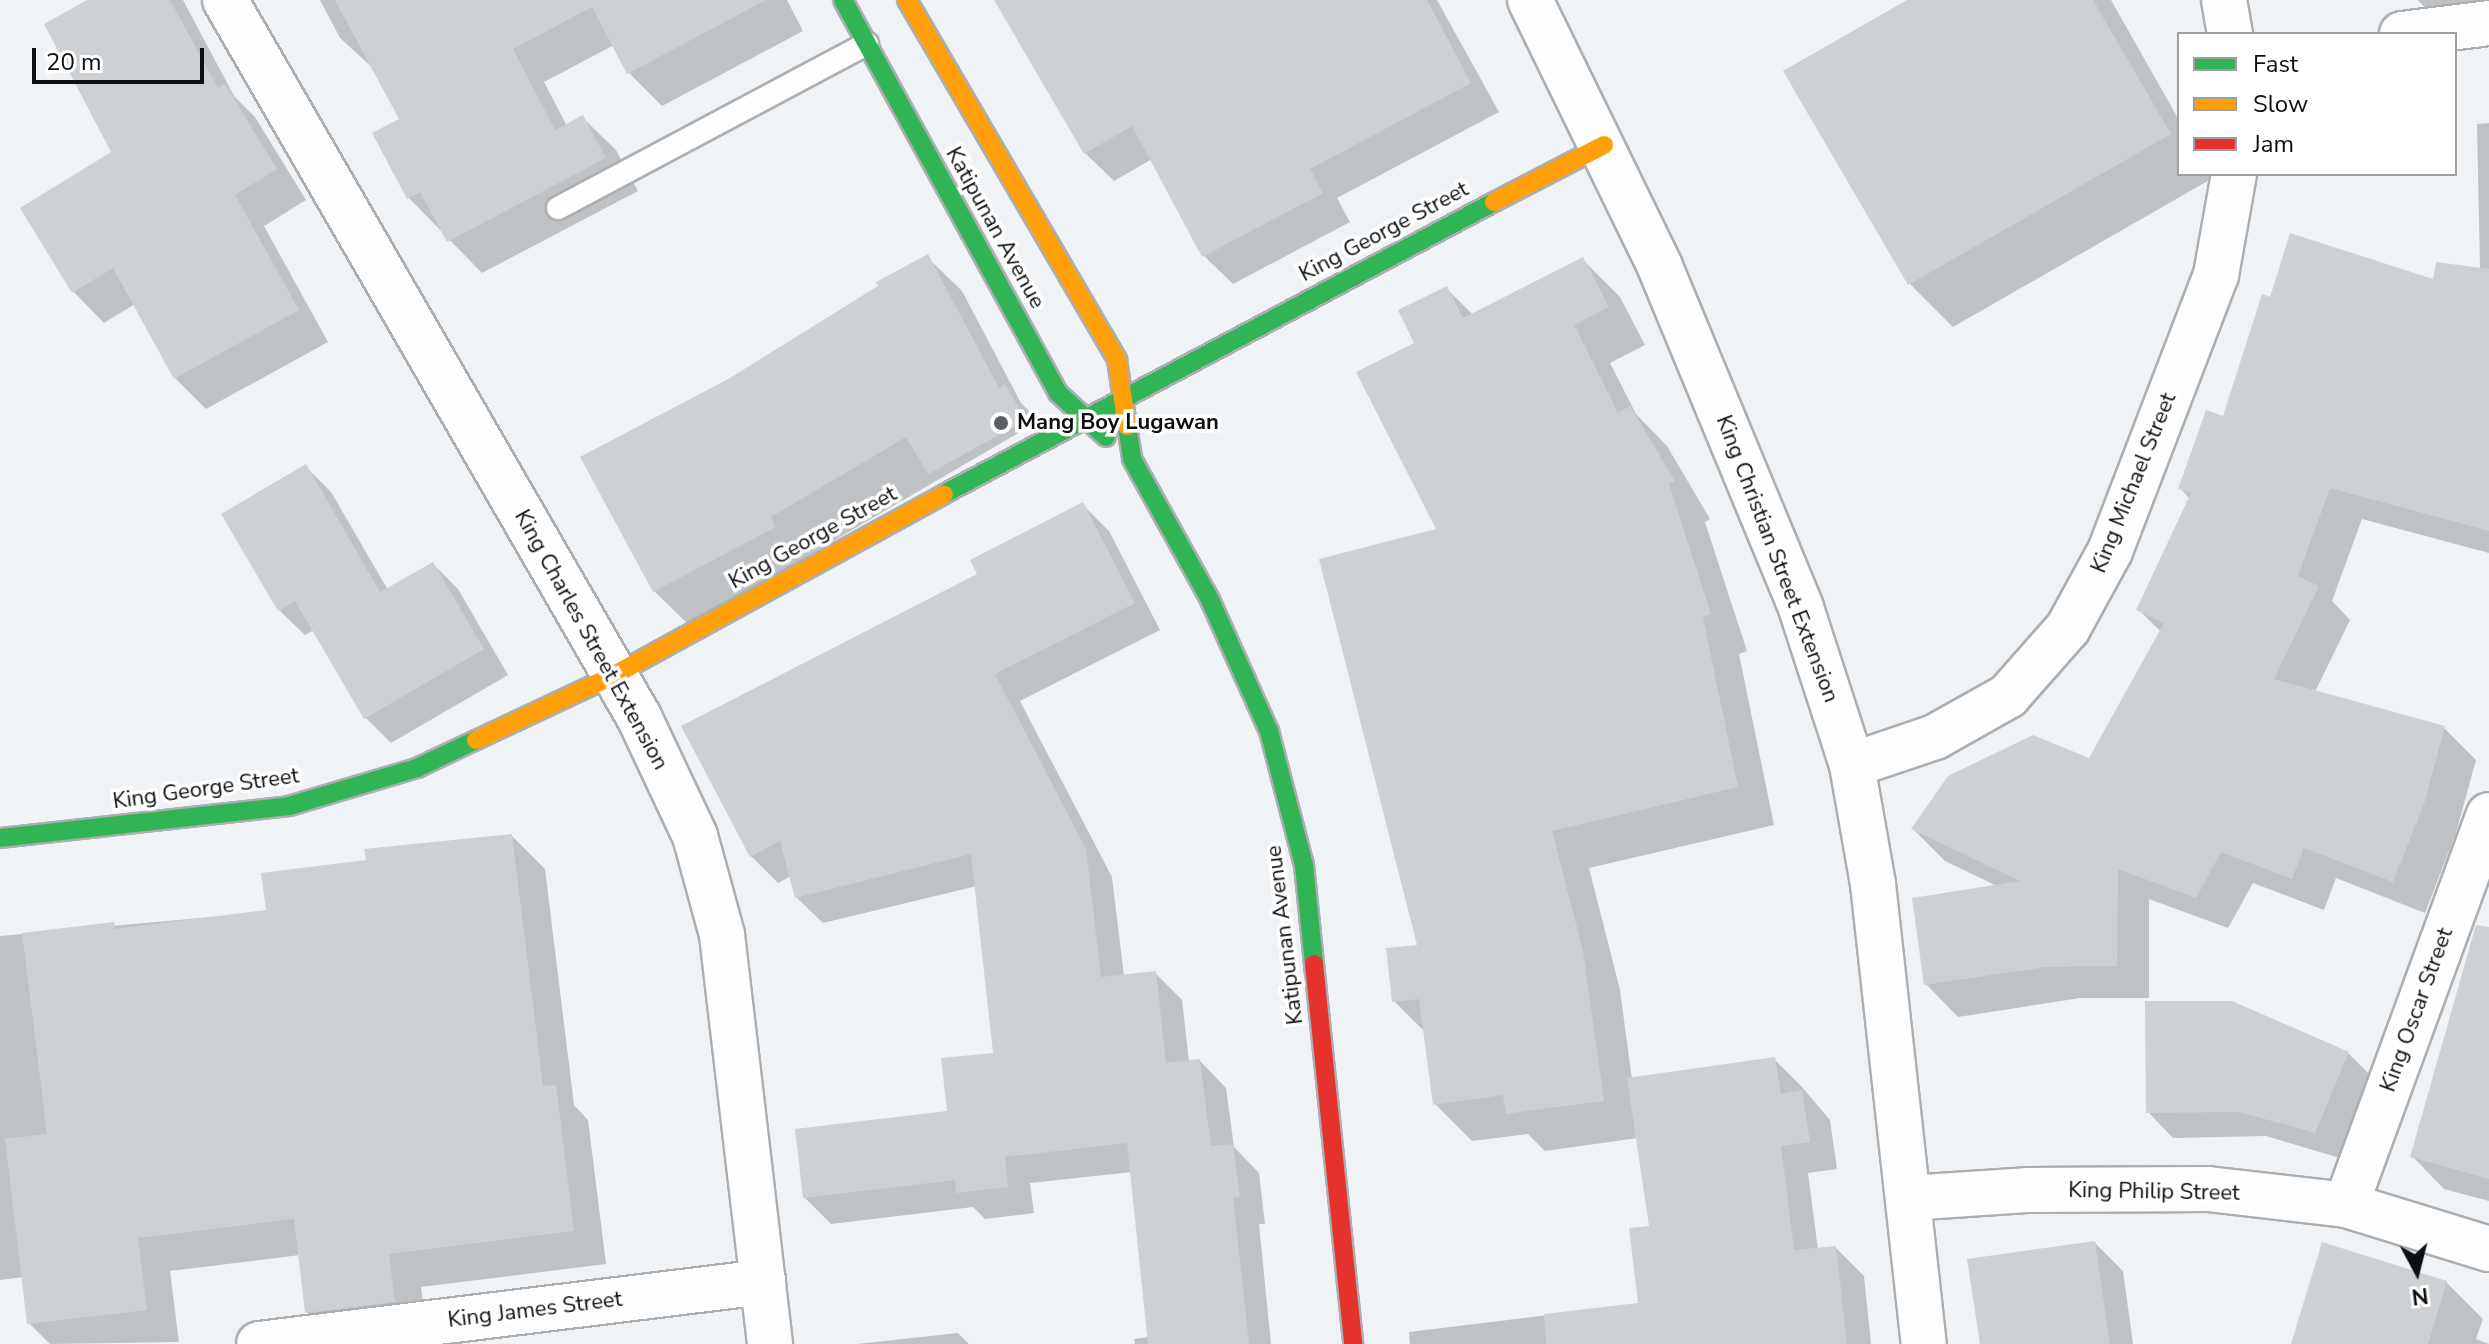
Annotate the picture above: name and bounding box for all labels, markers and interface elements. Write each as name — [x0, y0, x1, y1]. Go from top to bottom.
scale bar — [36, 32, 208, 82]
legend — [2177, 32, 2457, 176]
text: 20 m — [46, 46, 102, 78]
text: Fast — [2253, 48, 2298, 80]
text: Slow — [2253, 88, 2308, 120]
text: Jam — [2253, 128, 2294, 160]
street label: Katipunan Avenue — [940, 143, 1050, 313]
street label: King George Street — [1295, 176, 1473, 288]
street label: King Michael Street — [2086, 389, 2182, 577]
place label: Mang Boy Lugawan — [1017, 410, 1219, 436]
street label: King Christian Street Extension — [1710, 412, 1844, 706]
marker: Mang Boy Lugawan — [992, 414, 1010, 432]
street label: King George Street — [724, 481, 902, 595]
street label: King Charles Street Extension — [508, 505, 674, 775]
street label: King George Street — [111, 763, 301, 815]
street label: Katipunan Avenue — [1261, 844, 1309, 1026]
street label: King Oscar Street — [2375, 924, 2459, 1096]
street label: King Philip Street — [2068, 1177, 2240, 1207]
north arrow — [2377, 1232, 2457, 1312]
text: N — [2410, 1280, 2430, 1312]
street label: King James Street — [446, 1286, 624, 1334]

